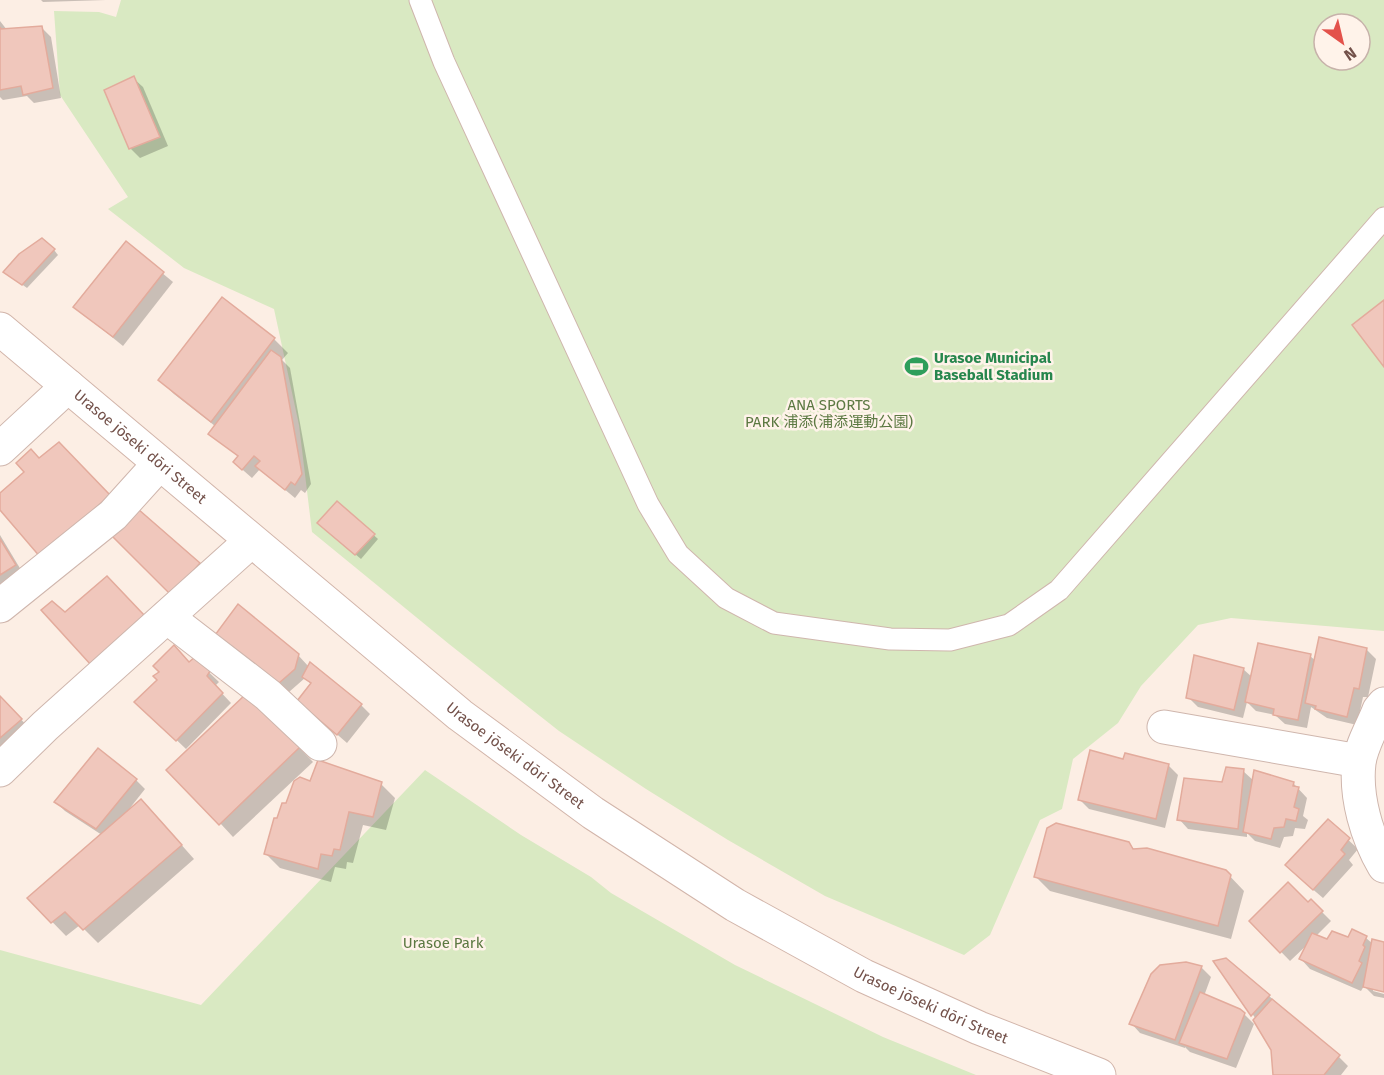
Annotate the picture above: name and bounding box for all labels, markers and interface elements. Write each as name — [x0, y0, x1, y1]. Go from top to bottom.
north arrow — [1312, 12, 1372, 72]
text: N — [1340, 43, 1360, 65]
place label: Urasoe Municipal Baseball Stadium — [934, 349, 1053, 384]
sports icon: Urasoe Municipal Baseball Stadium — [903, 354, 929, 380]
street label: Urasoe jōseki dōri Street — [70, 386, 211, 508]
park label: ANA SPORTS PARK 浦添(浦添運動公園) — [745, 396, 913, 431]
street label: Urasoe jōseki dōri Street — [442, 698, 588, 813]
park label: Urasoe Park — [403, 934, 484, 952]
street label: Urasoe jōseki dōri Street — [850, 963, 1011, 1048]

